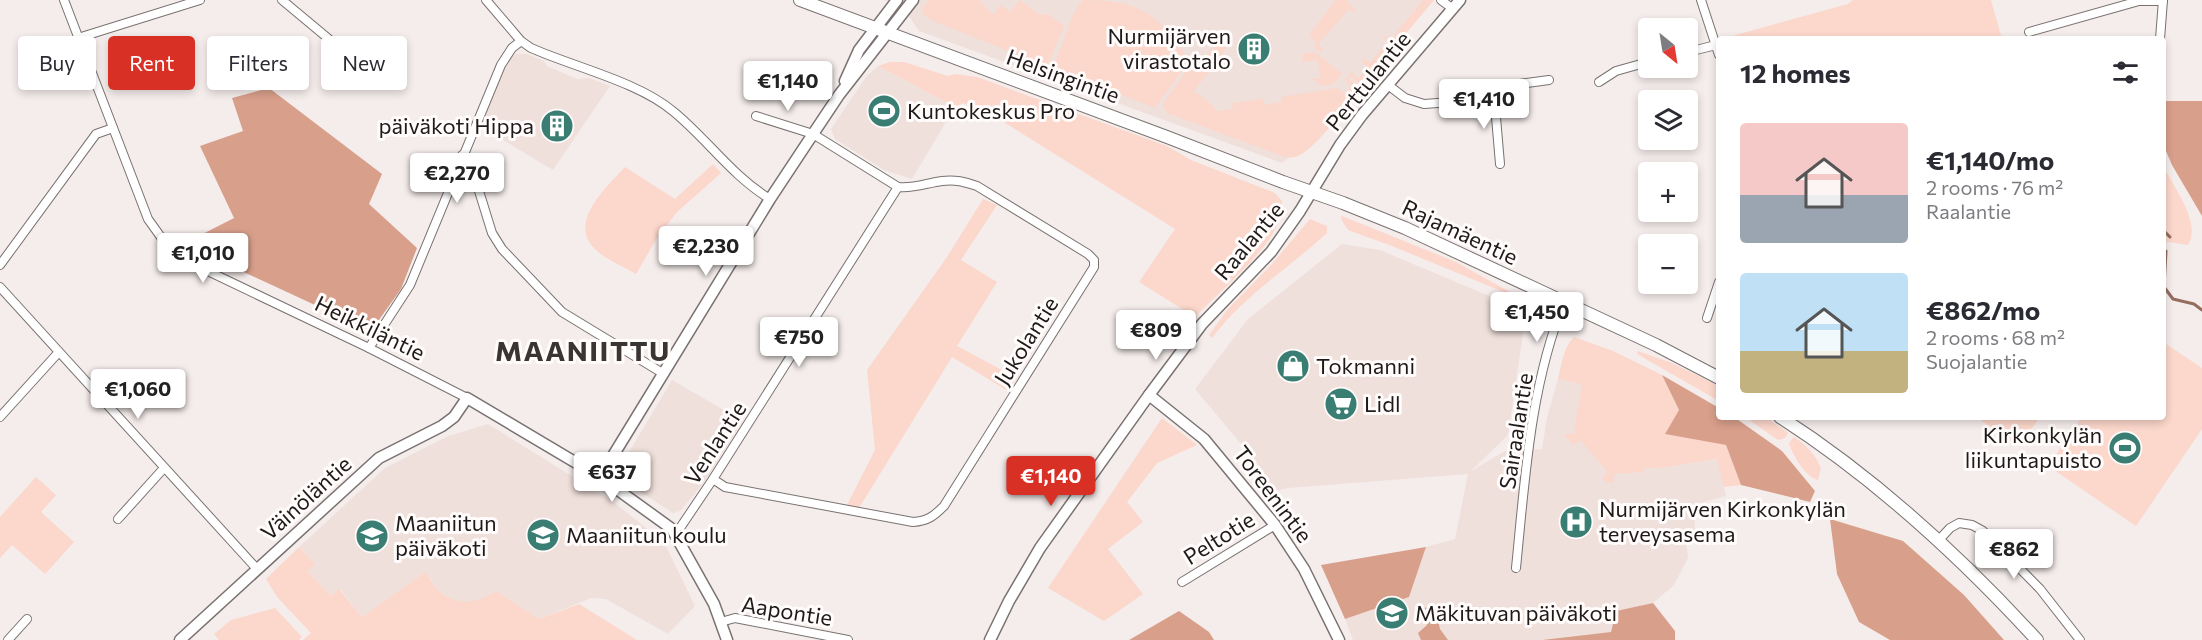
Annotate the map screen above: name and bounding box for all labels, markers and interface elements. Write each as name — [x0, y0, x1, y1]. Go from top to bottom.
north arrow — [1638, 18, 1698, 78]
map controls — [1638, 18, 1698, 294]
place label: Nurmijärven virastotalo — [1108, 22, 1231, 74]
street label: Perttulantie — [1319, 26, 1416, 136]
building icon: Nurmijärven virastotalo — [1236, 31, 1272, 67]
chip: Buy — [18, 36, 96, 90]
chip: Rent — [108, 36, 195, 90]
chip: Filters — [207, 36, 309, 90]
chip: New — [321, 36, 407, 90]
street label: Helsingintie — [1003, 43, 1123, 108]
icon: filters — [2109, 56, 2142, 89]
text: 12 homes — [1740, 57, 1851, 88]
pin: €1,140 — [739, 61, 837, 112]
text: €1,140 — [757, 68, 819, 92]
pin: €1,410 — [1435, 79, 1533, 130]
text: €1,410 — [1453, 86, 1515, 110]
button: layers — [1638, 90, 1698, 150]
sports icon: Kuntokeskus Pro — [866, 93, 902, 129]
place label: Kuntokeskus Pro — [907, 97, 1075, 124]
building icon: päiväkoti Hippa — [539, 108, 575, 144]
place label: päiväkoti Hippa — [378, 112, 534, 139]
text: €1,140/mo — [1926, 144, 2054, 175]
icon: home — [1788, 147, 1860, 219]
pin: €2,270 — [408, 153, 506, 204]
text: €2,270 — [424, 160, 490, 184]
button: + — [1638, 162, 1698, 222]
text: 2 rooms · 76 m² — [1926, 175, 2063, 199]
street label: Rajamäentie — [1398, 193, 1522, 270]
street label: Raalantie — [1208, 196, 1289, 285]
text: Raalantie — [1926, 199, 2011, 223]
pin: €2,230 — [657, 226, 755, 277]
pin: €1,010 — [154, 233, 252, 284]
text: €2,230 — [673, 233, 739, 257]
button: − — [1638, 234, 1698, 294]
text: €1,010 — [171, 240, 235, 264]
street label: Heikkiläntie — [311, 289, 430, 366]
street label: Jukolantie — [988, 291, 1063, 390]
pin: €1,450 — [1488, 292, 1586, 343]
text: €862/mo — [1926, 294, 2040, 325]
icon: home — [1788, 297, 1860, 369]
text: €1,450 — [1504, 299, 1570, 323]
pin: €809 — [1120, 310, 1192, 361]
pin: €750 — [763, 317, 835, 368]
text: €809 — [1130, 317, 1182, 341]
text: €750 — [774, 324, 824, 348]
text: 2 rooms · 68 m² — [1926, 325, 2065, 349]
district label: MAANIITTU — [495, 333, 671, 367]
shop icon: Tokmanni — [1275, 348, 1311, 384]
text: Suojalantie — [1926, 349, 2027, 373]
place label: Tokmanni — [1316, 352, 1415, 379]
pin: €1,060 — [89, 369, 187, 420]
street label: Sairaalantie — [1493, 371, 1538, 491]
text: €1,060 — [105, 376, 171, 400]
supermarket icon: Lidl — [1323, 386, 1359, 422]
place label: Lidl — [1364, 390, 1401, 417]
street label: Venlantie — [678, 396, 751, 489]
place label: Kirkonkylän liikuntapuisto — [1965, 421, 2102, 473]
sports icon: Kirkonkylän liikuntapuisto — [2107, 430, 2143, 466]
street label: Toreenintie — [1228, 440, 1319, 547]
street label: Väinöläntie — [255, 450, 357, 545]
pin: €637 — [576, 452, 648, 503]
pin: €1,140 — [1002, 456, 1100, 507]
text: €637 — [588, 459, 636, 483]
text: €1,140 — [1020, 463, 1082, 487]
place label: Nurmijärven Kirkonkylän terveysasema — [1599, 495, 1846, 547]
hospital icon: Nurmijärven Kirkonkylän terveysasema — [1558, 504, 1594, 540]
street label: Peltotie — [1178, 505, 1259, 570]
place label: Maaniitun päiväkoti — [395, 509, 497, 561]
school or university icon: Maaniitun koulu — [525, 517, 561, 553]
school or university icon: Maaniitun päiväkoti — [354, 518, 390, 554]
place label: Maaniitun koulu — [566, 521, 727, 548]
pin: €862 — [1978, 529, 2050, 580]
text: €862 — [1989, 536, 2039, 560]
street label: Aapontie — [740, 590, 834, 631]
school or university icon: Mäkituvan päiväkoti — [1374, 595, 1410, 631]
place label: Mäkituvan päiväkoti — [1415, 599, 1617, 626]

